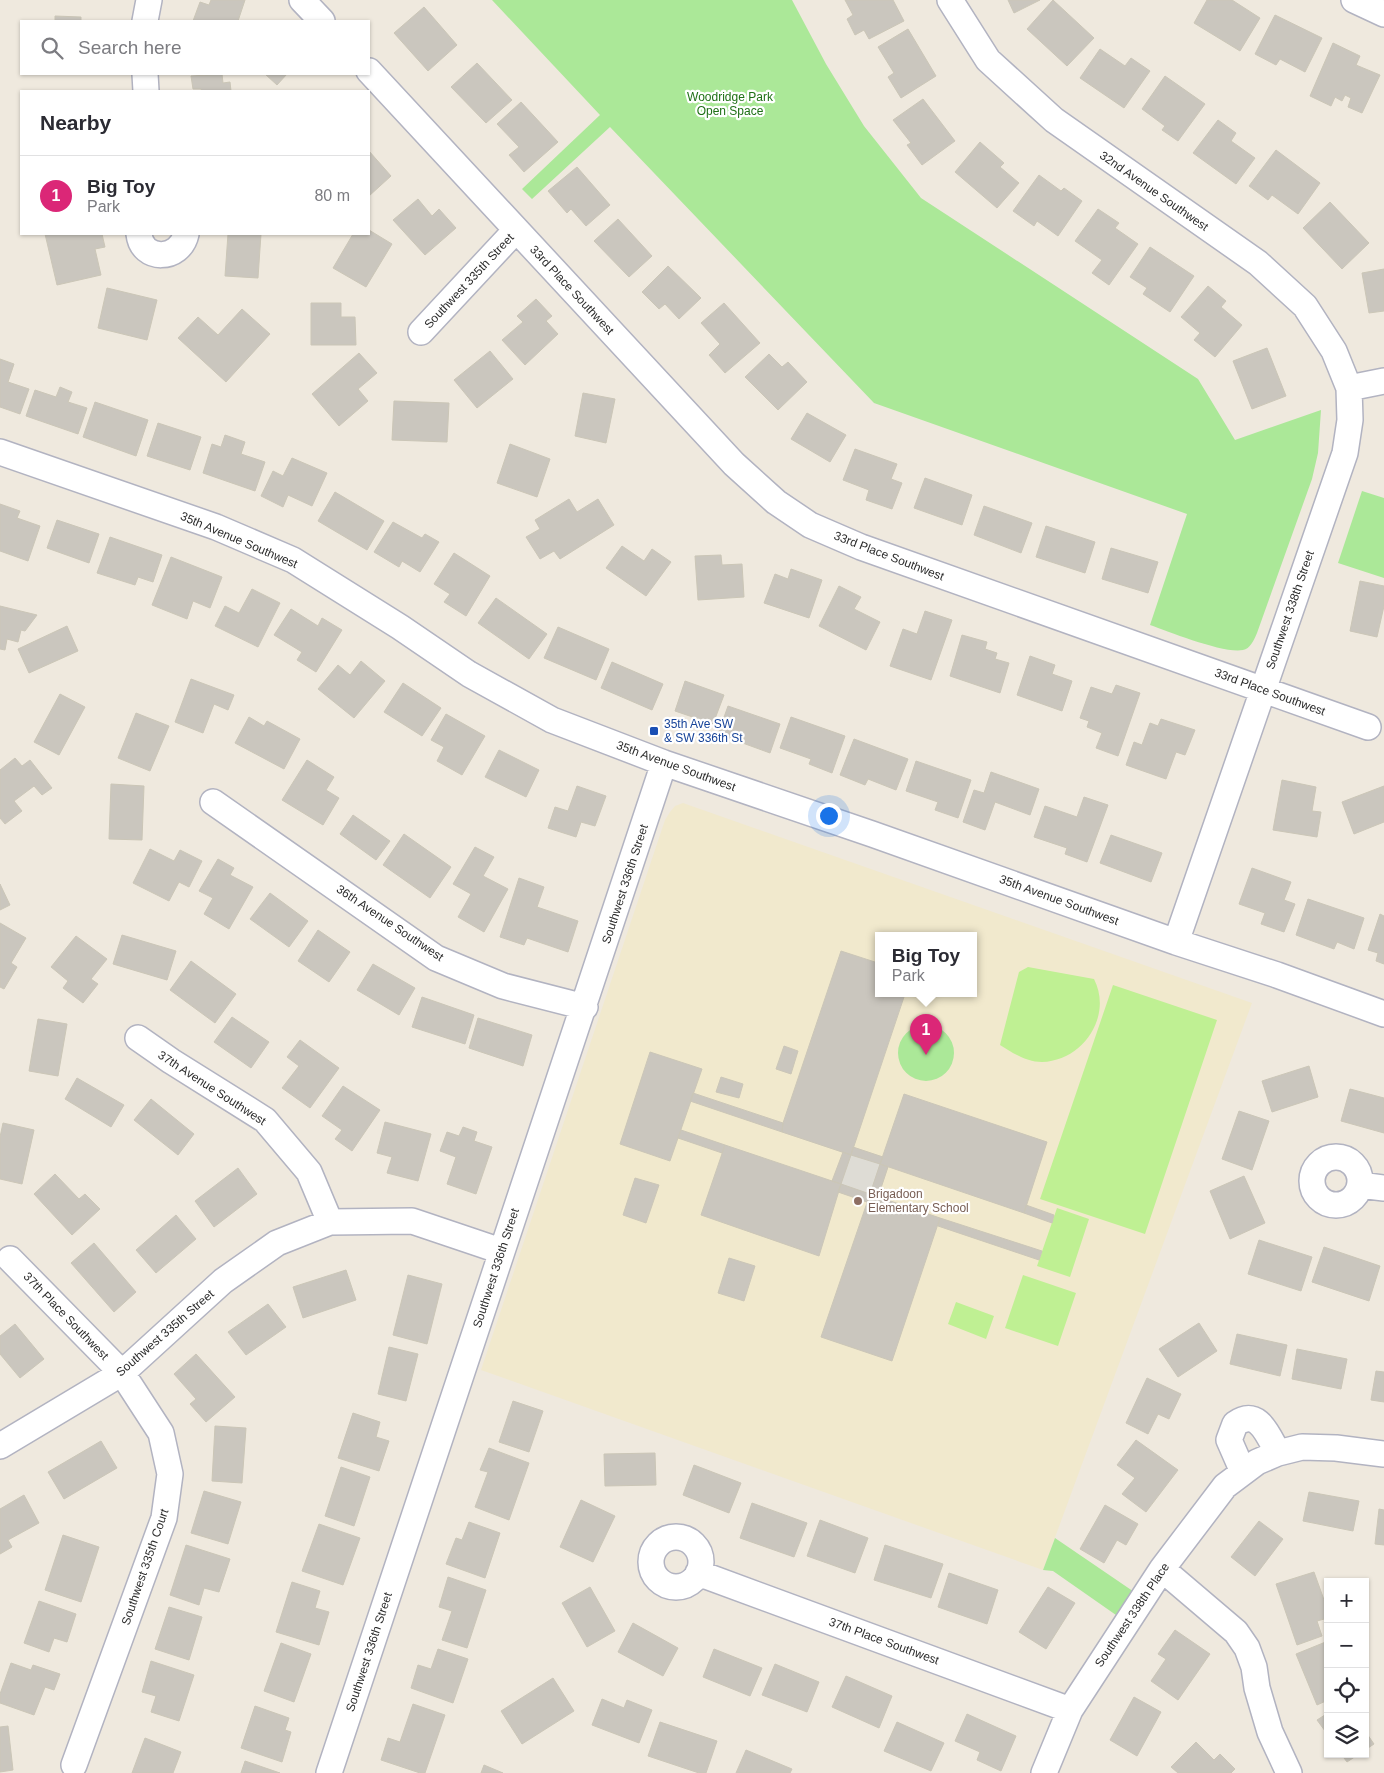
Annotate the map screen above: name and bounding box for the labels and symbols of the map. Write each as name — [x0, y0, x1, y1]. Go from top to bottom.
park label: Woodridge Park Open Space — [687, 90, 774, 118]
street label: 32nd Avenue Southwest — [1097, 148, 1211, 234]
street label: Southwest 335th Street — [421, 230, 517, 331]
street label: 33rd Place Southwest — [527, 243, 617, 338]
street label: 35th Avenue Southwest — [178, 509, 300, 571]
street label: 33rd Place Southwest — [832, 529, 947, 584]
street label: Southwest 338th Street — [1263, 548, 1317, 671]
street label: 33rd Place Southwest — [1213, 665, 1328, 719]
place label: 35th Ave SW & SW 336th St — [664, 717, 743, 745]
marker: 35th Ave SW & SW 336th St — [648, 725, 660, 737]
street label: 35th Avenue Southwest — [614, 738, 738, 794]
your location — [816, 803, 842, 829]
street label: Southwest 336th Street — [599, 822, 651, 945]
street label: 35th Avenue Southwest — [997, 872, 1121, 928]
street label: 36th Avenue Southwest — [334, 882, 447, 964]
pin: 1 — [910, 1014, 942, 1055]
street label: 37th Avenue Southwest — [155, 1048, 269, 1129]
place label: Brigadoon Elementary School — [868, 1187, 969, 1215]
marker: Brigadoon Elementary School — [852, 1195, 864, 1207]
street label: Southwest 336th Street — [470, 1206, 522, 1329]
street label: 37th Place Southwest — [21, 1269, 112, 1363]
street label: Southwest 335th Street — [113, 1286, 217, 1379]
street label: Southwest 335th Court — [119, 1506, 172, 1627]
street label: Southwest 338th Place — [1092, 1560, 1172, 1670]
street label: Southwest 336th Street — [343, 1590, 395, 1713]
street label: 37th Place Southwest — [827, 1615, 942, 1668]

